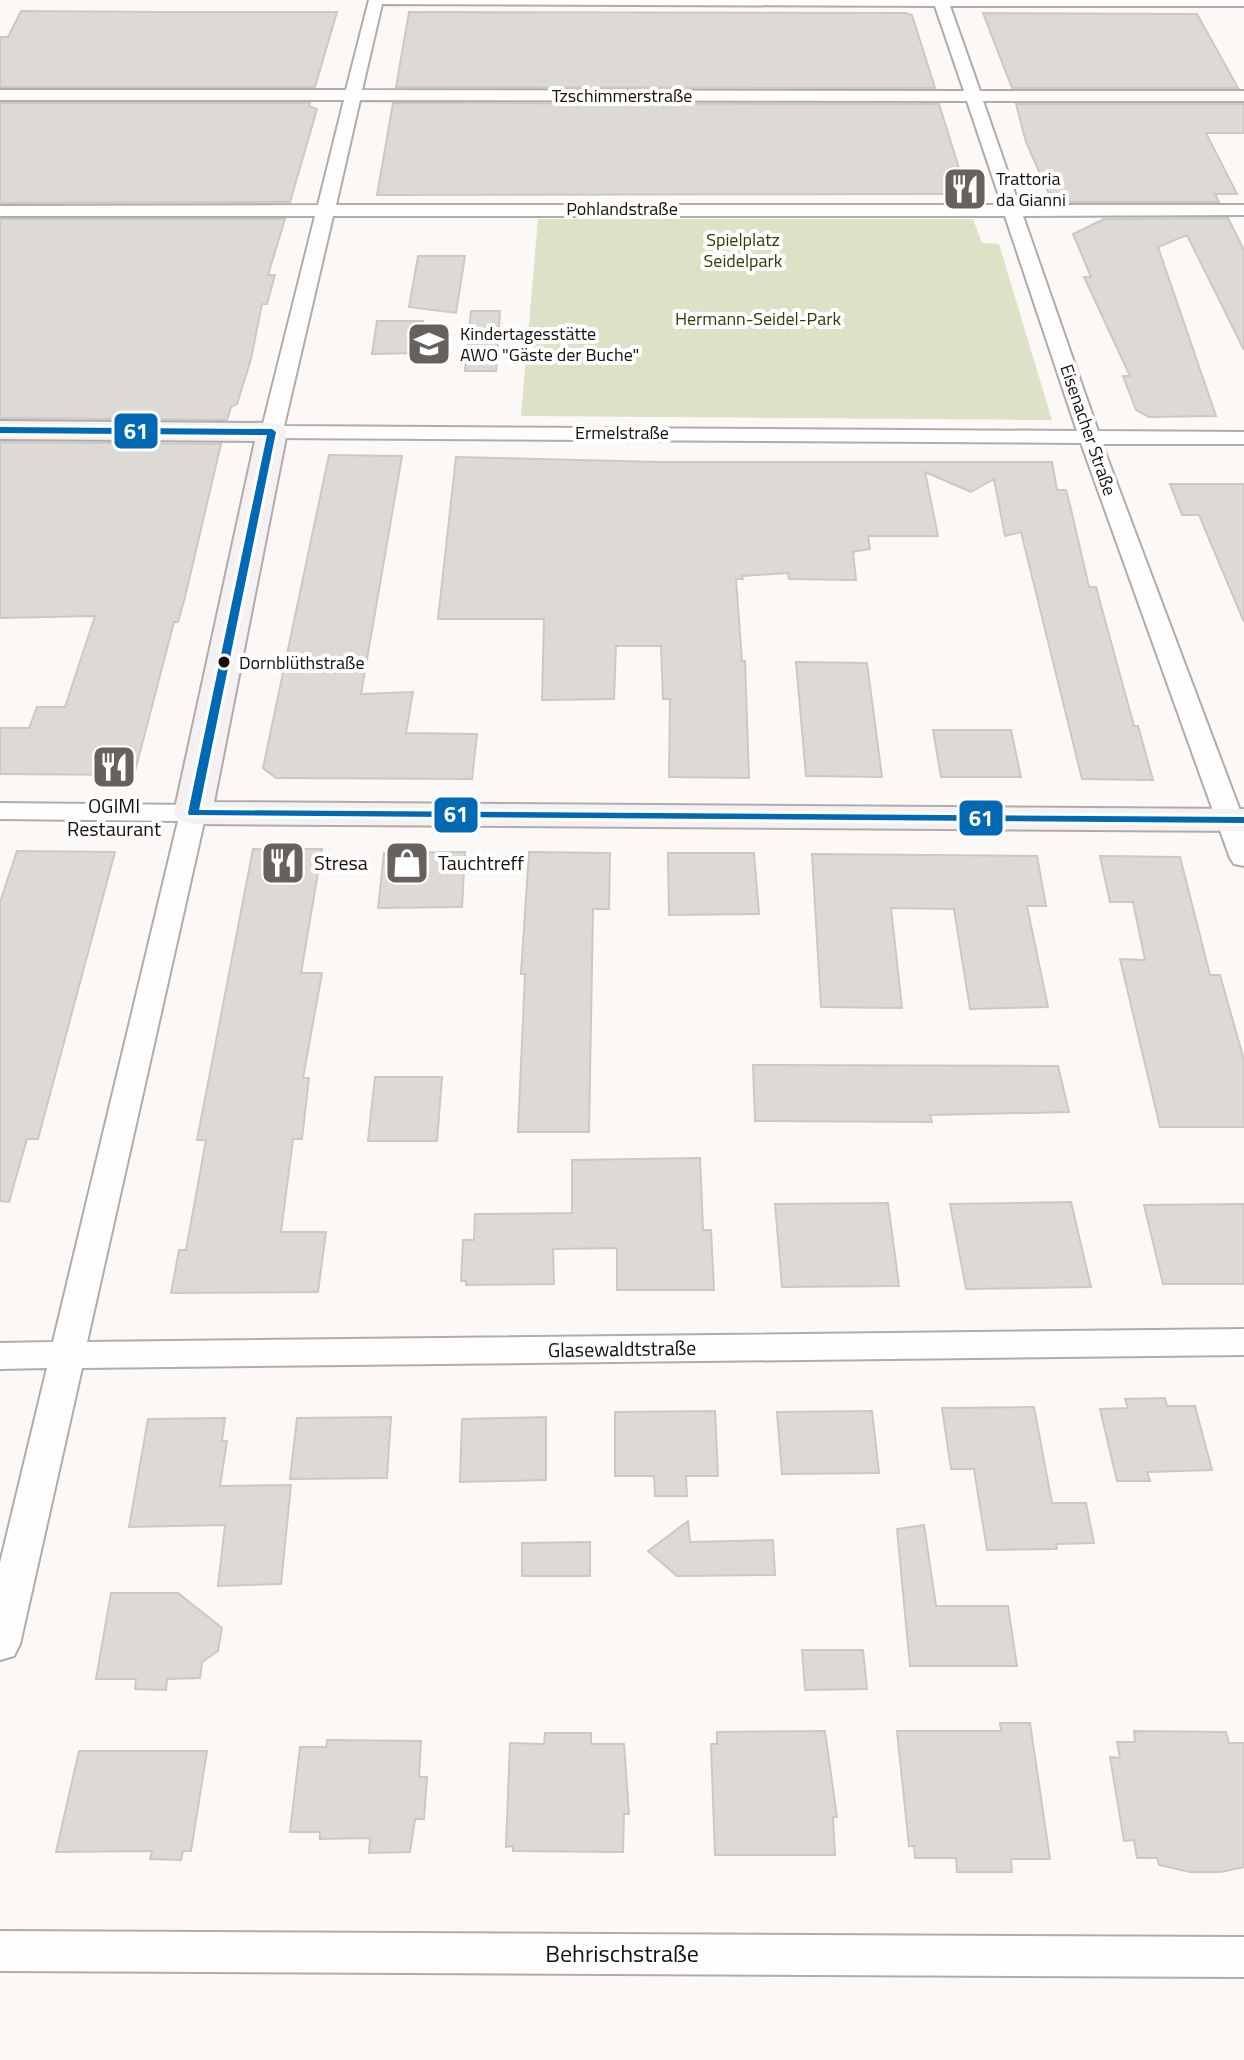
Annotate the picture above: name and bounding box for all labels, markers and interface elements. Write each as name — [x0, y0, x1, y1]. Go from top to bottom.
street label: Tzschimmerstraße — [552, 82, 692, 109]
restaurant icon: Trattoria da Gianni — [941, 165, 989, 213]
place label: Trattoria da Gianni — [996, 165, 1066, 213]
street label: Pohlandstraße — [566, 195, 678, 222]
park label: Spielplatz Seidelpark — [704, 226, 783, 274]
park label: Hermann-Seidel-Park — [675, 305, 841, 332]
school or university icon: Kindertagesstätte AWO "Gäste der Buche" — [405, 320, 453, 368]
place label: Kindertagesstätte AWO "Gäste der Buche" — [460, 320, 639, 368]
street label: Eisenacher Straße — [1053, 360, 1124, 499]
line badge: 61 — [113, 412, 159, 450]
text: 61 — [124, 414, 148, 448]
street label: Ermelstraße — [575, 419, 669, 446]
place label: Dornblüthstraße — [239, 649, 365, 676]
marker: Dornblüthstraße — [216, 654, 232, 670]
restaurant icon: OGIMI Restaurant — [90, 743, 138, 791]
place label: OGIMI Restaurant — [67, 790, 161, 844]
line badge: 61 — [433, 796, 479, 834]
text: 61 — [444, 797, 468, 831]
line badge: 61 — [958, 799, 1004, 837]
text: 61 — [969, 801, 993, 835]
restaurant icon: Stresa — [259, 839, 307, 887]
shop icon: Tauchtreff — [383, 839, 431, 887]
place label: Stresa — [314, 847, 368, 878]
place label: Tauchtreff — [438, 847, 524, 878]
street label: Glasewaldtstraße — [547, 1332, 696, 1365]
street label: Behrischstraße — [545, 1935, 699, 1971]

